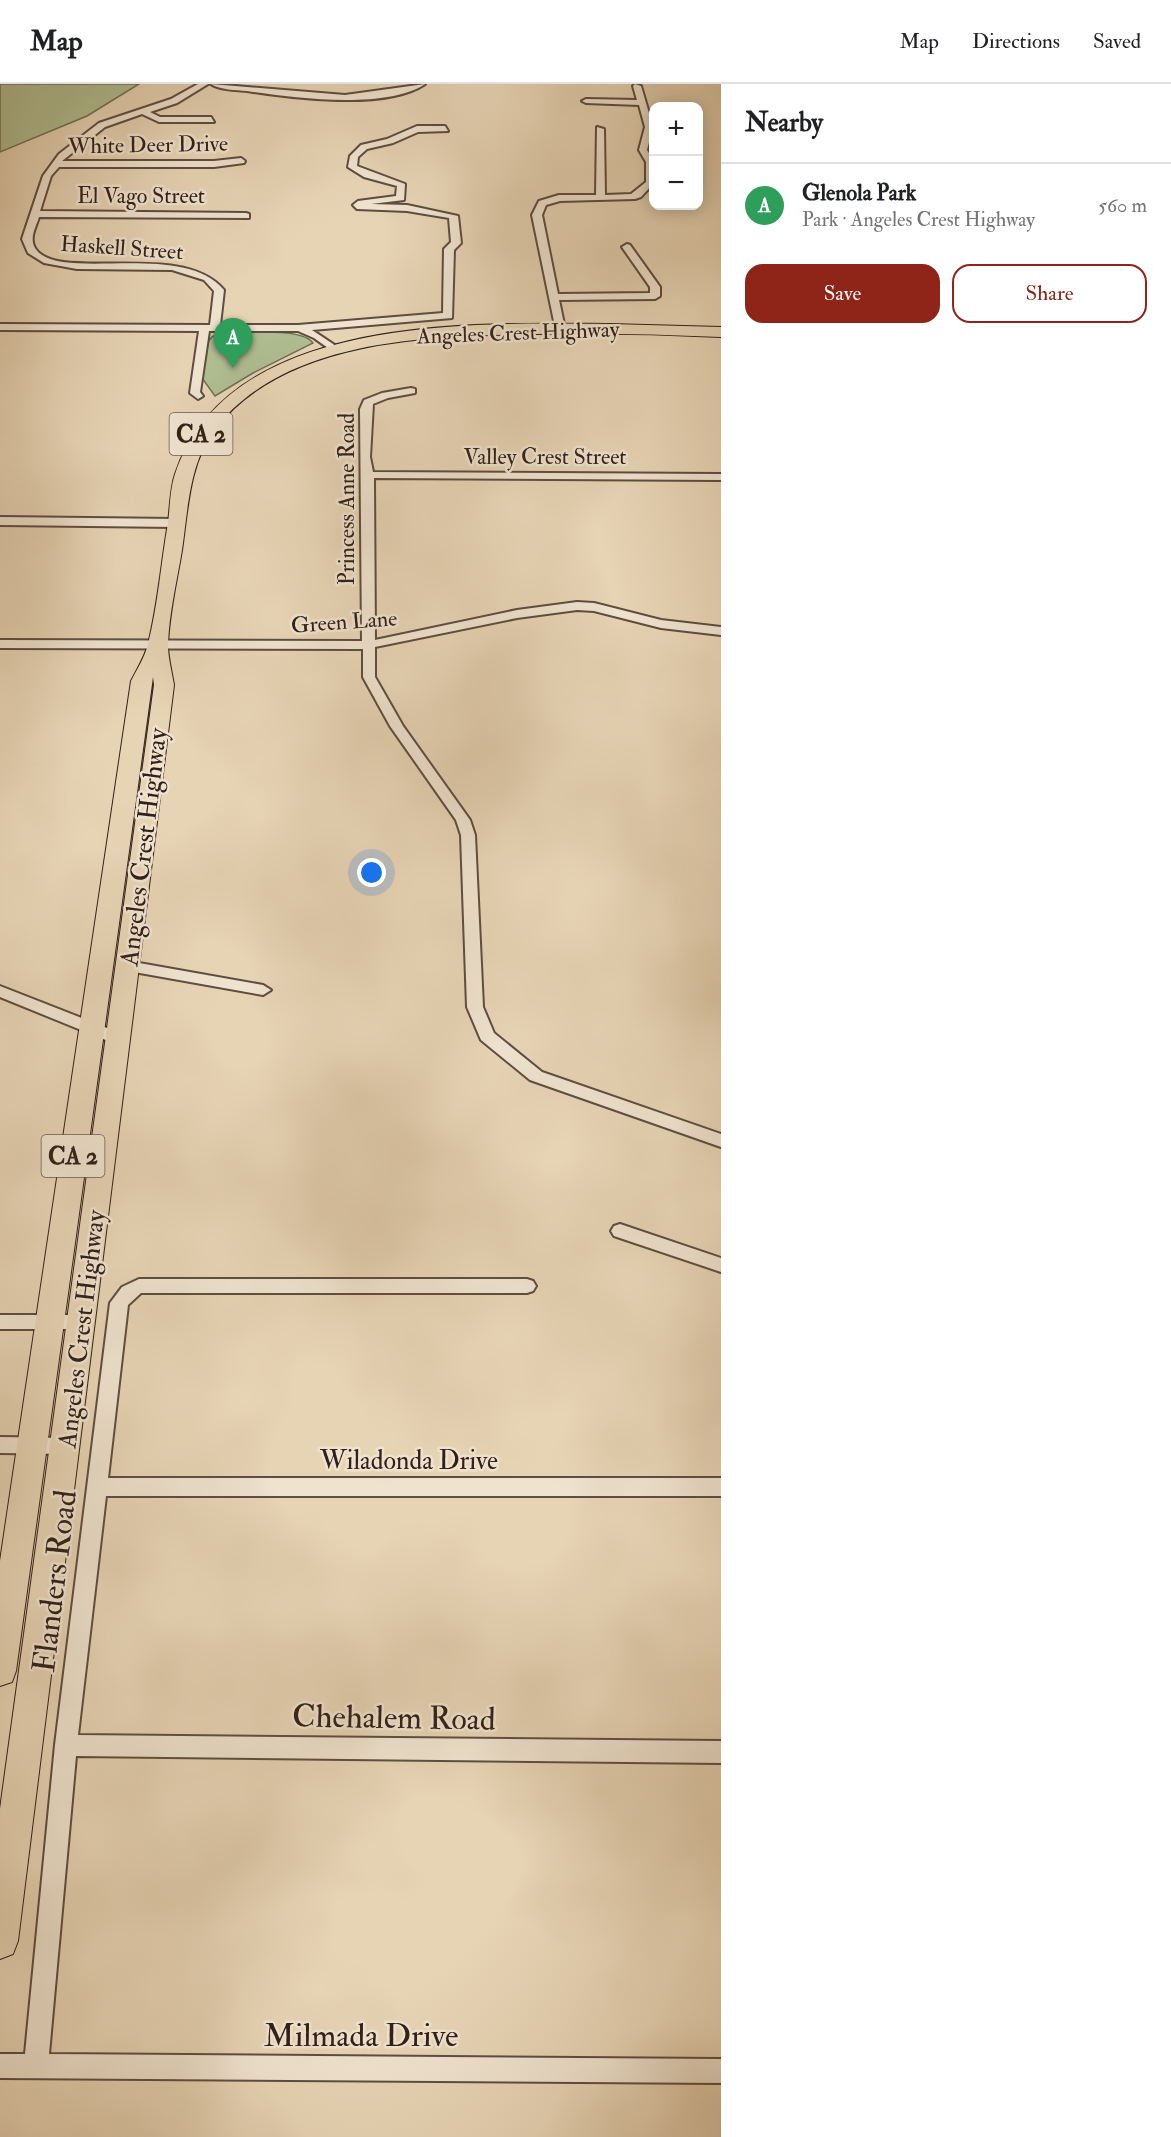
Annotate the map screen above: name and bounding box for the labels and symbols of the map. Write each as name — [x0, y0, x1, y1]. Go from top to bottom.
street label: White Deer Drive — [67, 130, 228, 160]
street label: El Vago Street — [77, 182, 205, 210]
street label: Haskell Street — [60, 230, 184, 266]
street label: Angeles Crest Highway — [415, 315, 620, 351]
pin: A — [214, 318, 252, 368]
road number: CA 2 — [170, 413, 232, 455]
street label: Princess Anne Road — [333, 413, 361, 585]
street label: Valley Crest Street — [463, 443, 627, 471]
street label: Green Lane — [290, 604, 398, 640]
street label: Angeles Crest Highway — [113, 726, 175, 969]
your location — [357, 858, 386, 887]
road number: CA 2 — [42, 1135, 104, 1177]
street label: Angeles Crest Highway — [51, 1208, 113, 1451]
street label: Wiladonda Drive — [319, 1445, 498, 1477]
street label: Flanders Road — [24, 1487, 86, 1675]
street label: Chehalem Road — [292, 1696, 496, 1740]
street label: Milmada Drive — [264, 2016, 458, 2056]

